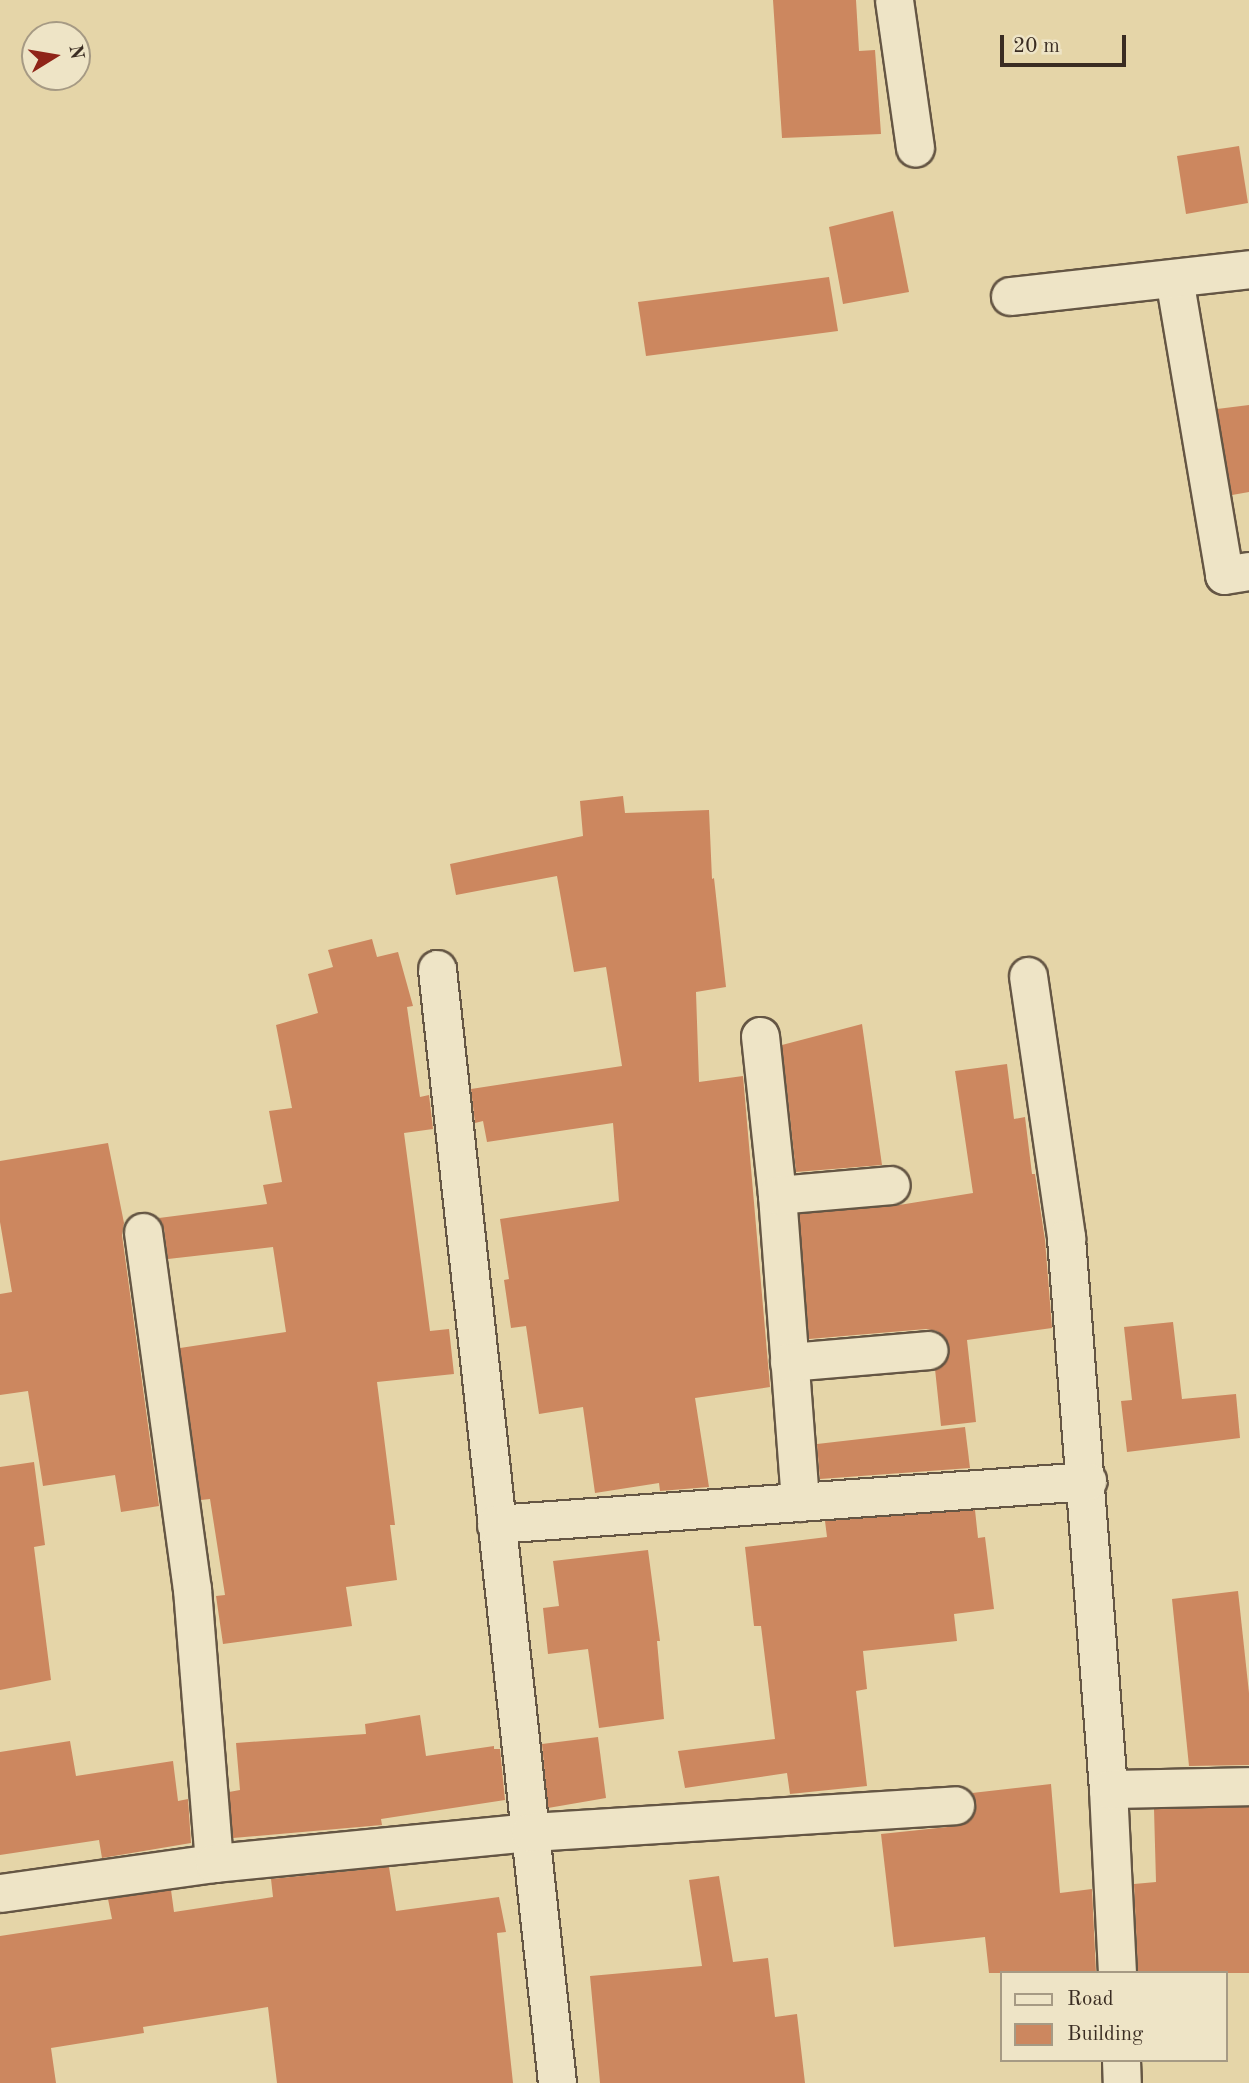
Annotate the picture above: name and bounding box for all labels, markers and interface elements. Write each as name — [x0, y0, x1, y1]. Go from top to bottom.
north arrow — [21, 21, 91, 91]
scale bar — [1004, 21, 1130, 65]
text: 20 m — [1013, 36, 1060, 57]
text: N — [64, 43, 86, 61]
legend — [1000, 1971, 1228, 2062]
text: Road — [1067, 1989, 1114, 2010]
text: Building — [1067, 2024, 1143, 2045]

